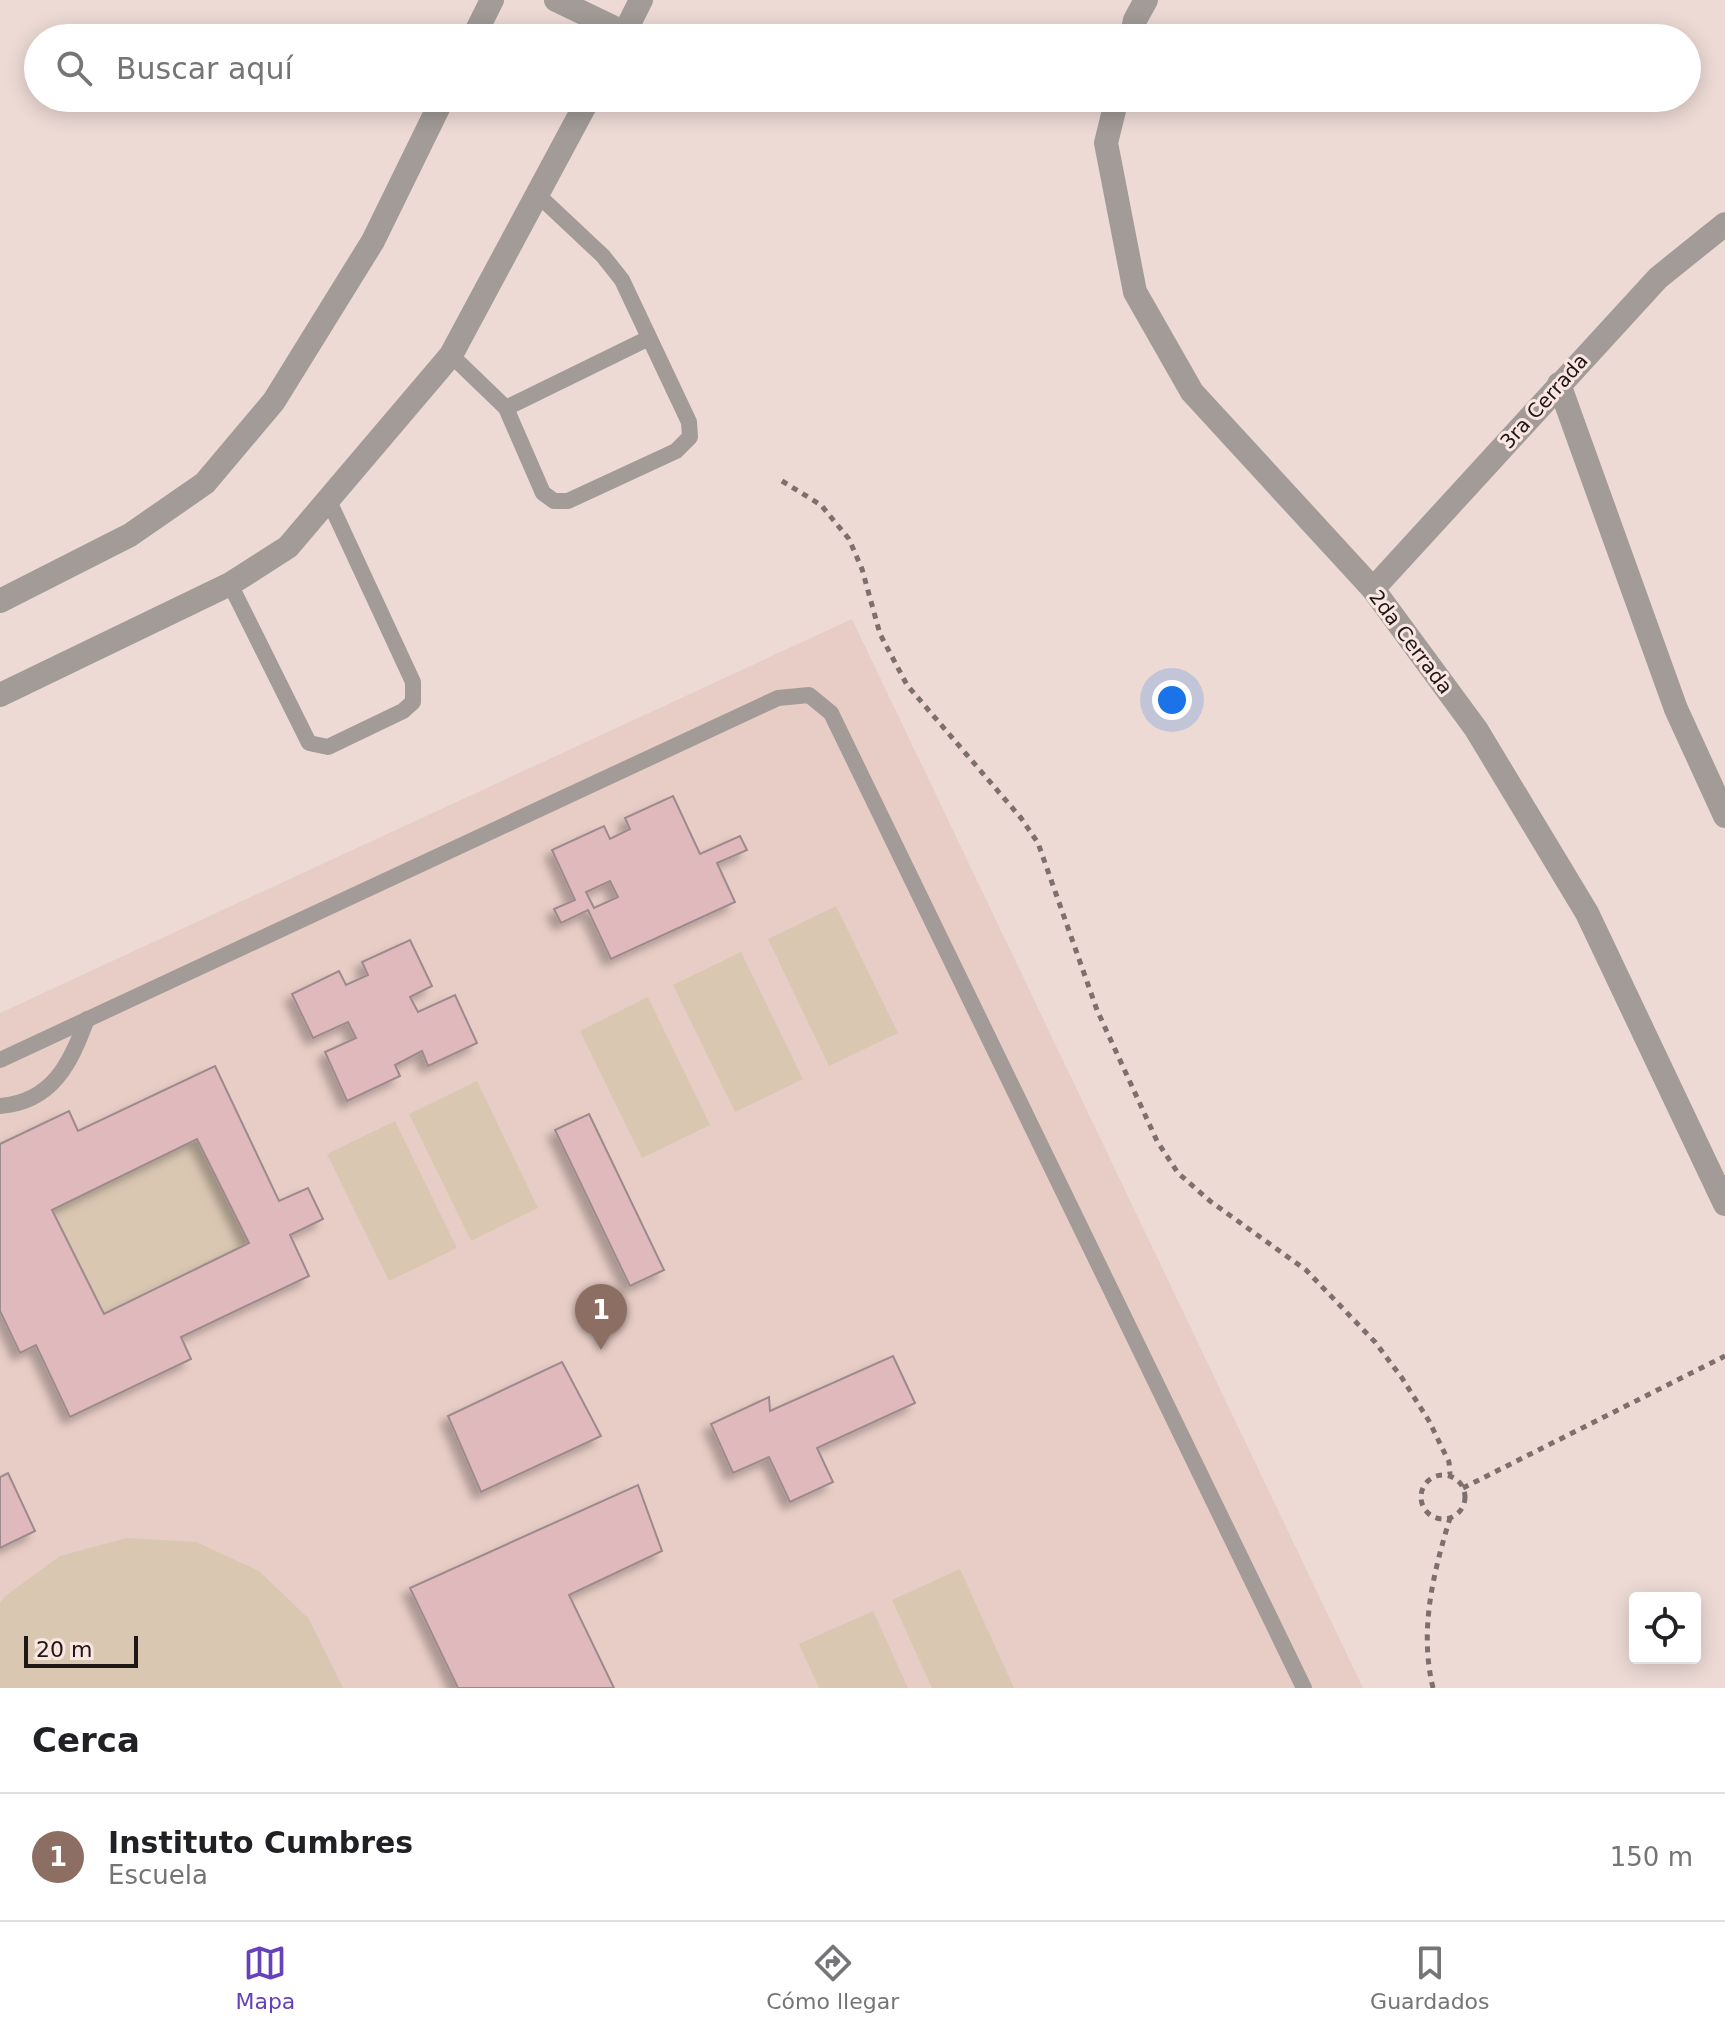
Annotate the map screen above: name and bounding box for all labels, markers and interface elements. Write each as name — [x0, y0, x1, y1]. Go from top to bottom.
search box — [24, 24, 1701, 112]
icon: search — [52, 46, 96, 90]
text: Buscar aquí — [116, 51, 293, 86]
street label: 3ra Cerrada — [1495, 349, 1593, 453]
street label: 2da Cerrada — [1364, 585, 1458, 699]
your location — [1152, 680, 1192, 720]
pin: 1 — [575, 1284, 627, 1350]
map controls — [1629, 1592, 1701, 1664]
button: locate — [1629, 1592, 1701, 1664]
scale bar — [24, 1632, 138, 1668]
text: 20 m — [36, 1637, 92, 1662]
text: Cerca — [32, 1720, 140, 1760]
text: Instituto Cumbres — [108, 1825, 413, 1860]
text: 1 — [49, 1842, 67, 1872]
text: 150 m — [1610, 1842, 1693, 1872]
text: Escuela — [108, 1860, 208, 1890]
tab: Mapa — [235, 1941, 295, 2014]
tab: Cómo llegar — [766, 1941, 899, 2014]
tab: Guardados — [1370, 1941, 1490, 2014]

